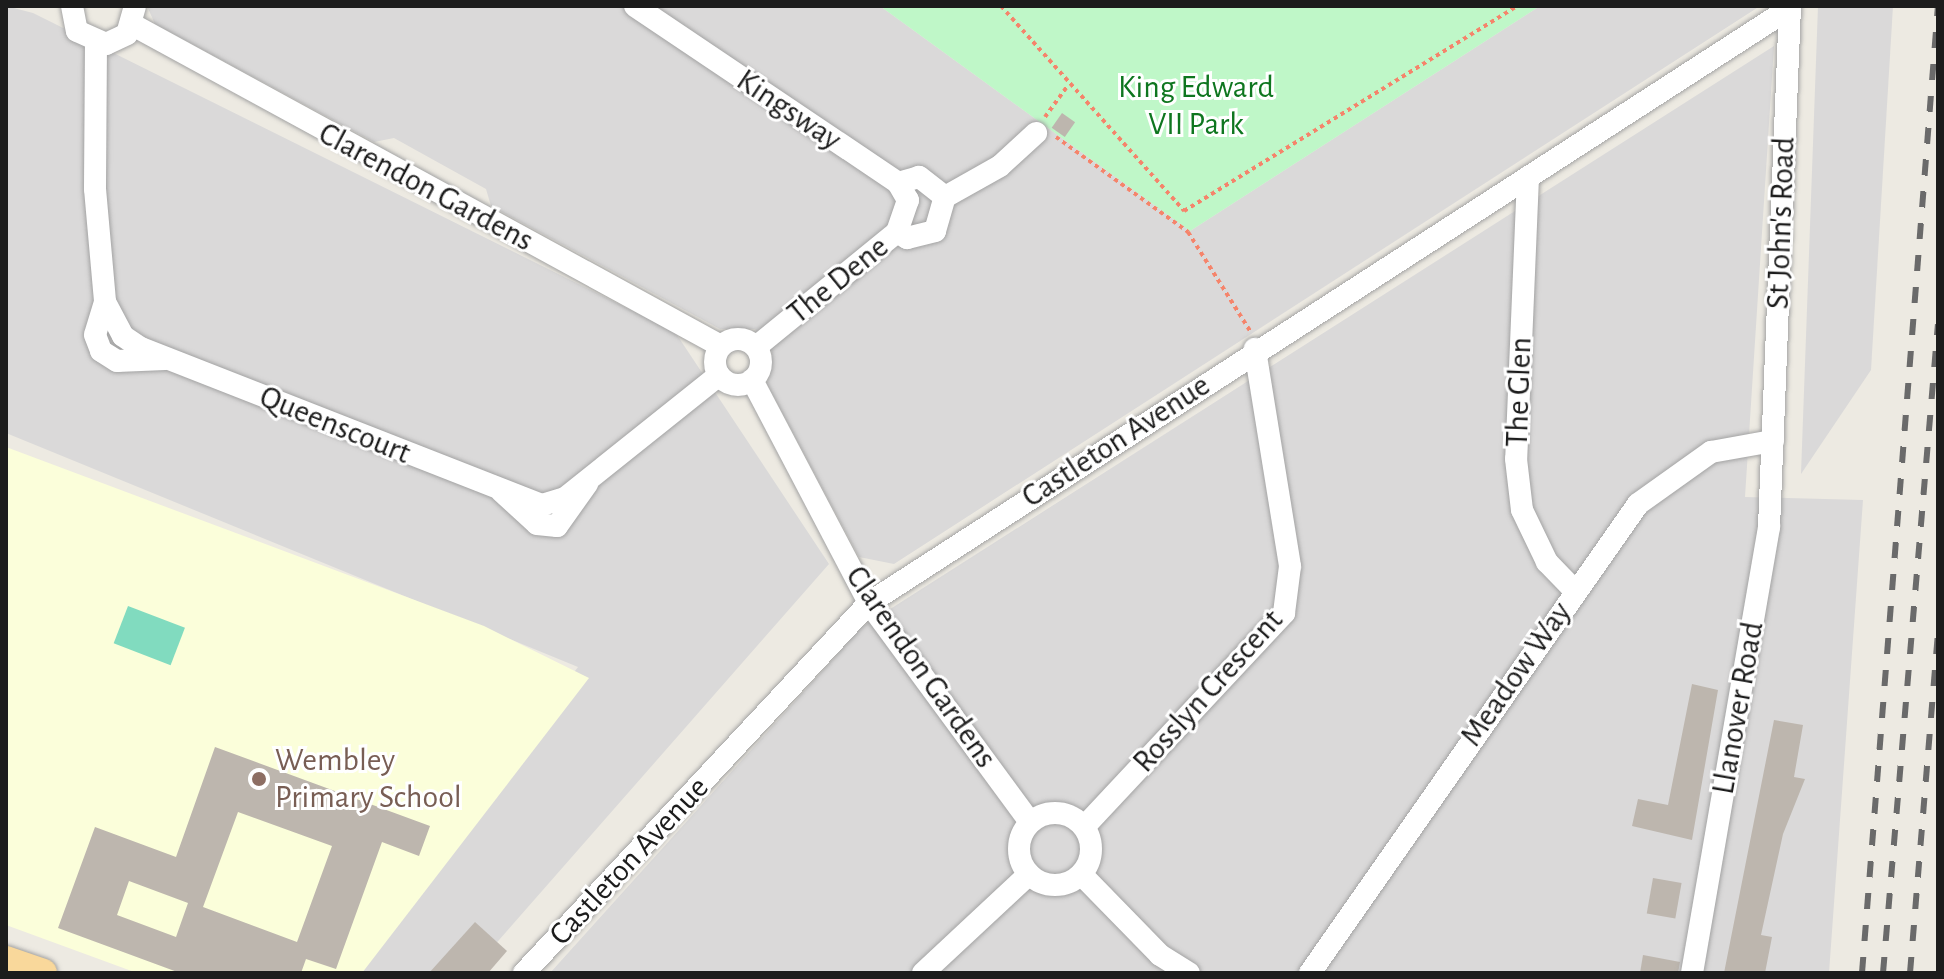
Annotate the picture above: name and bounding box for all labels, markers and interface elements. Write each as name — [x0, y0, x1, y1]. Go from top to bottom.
street label: Kingsway — [729, 61, 849, 159]
park label: King Edward VII Park — [1118, 69, 1274, 144]
street label: Clarendon Gardens — [312, 114, 540, 260]
street label: St John's Road — [1759, 136, 1803, 310]
street label: The Dene — [780, 228, 896, 332]
street label: The Glen — [1498, 336, 1540, 448]
street label: Castleton Avenue — [1015, 366, 1217, 516]
street label: Queenscourt — [254, 377, 416, 473]
street label: Clarendon Gardens — [837, 559, 1005, 775]
street label: Meadow Way — [1452, 594, 1580, 754]
street label: Rosslyn Crescent — [1125, 602, 1291, 780]
street label: Llanover Road — [1704, 619, 1772, 797]
place label: Wembley Primary School — [275, 742, 462, 817]
street label: Castleton Avenue — [541, 769, 717, 953]
marker: Wembley Primary School — [250, 770, 268, 788]

